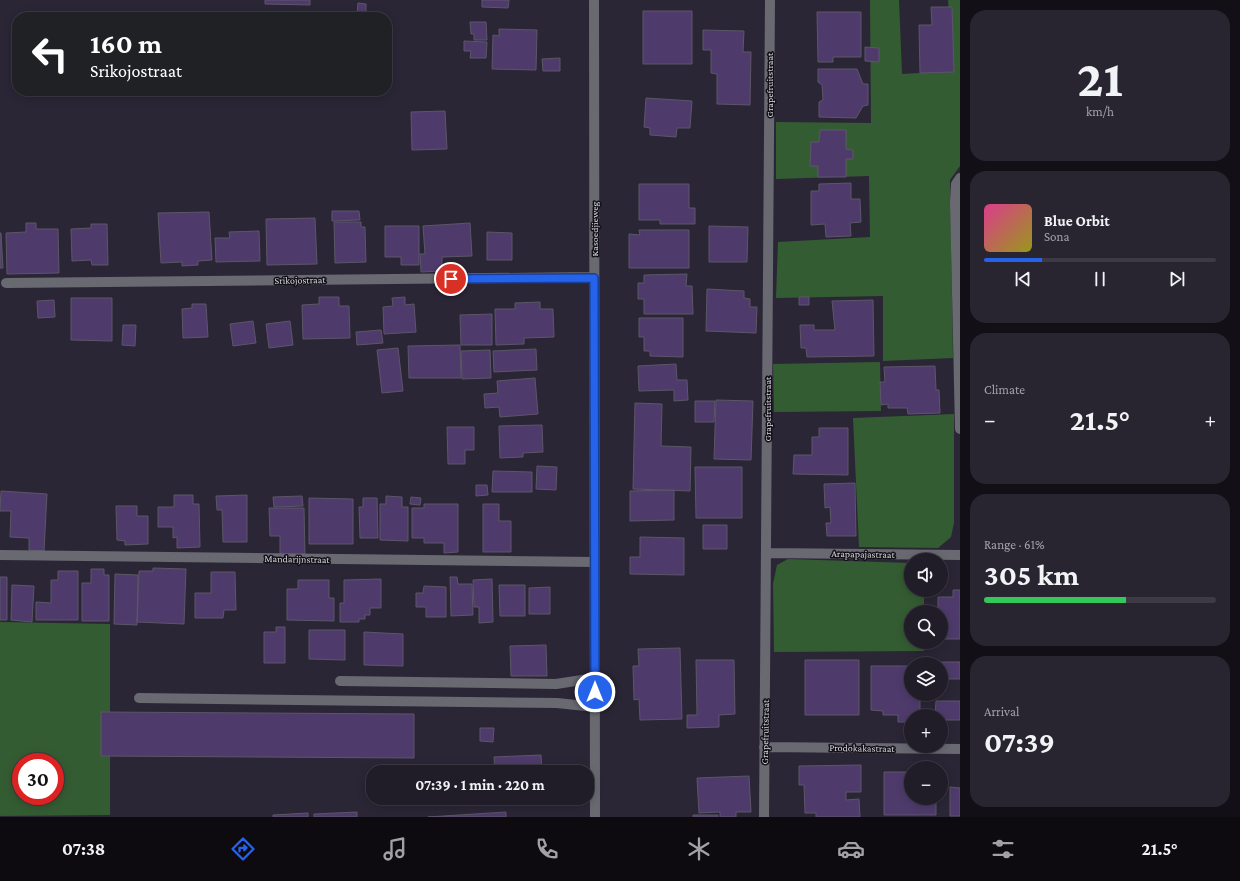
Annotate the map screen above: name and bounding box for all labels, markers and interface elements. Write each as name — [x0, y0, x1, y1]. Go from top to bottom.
icon: left — [24, 28, 76, 80]
text: 160 m — [90, 28, 162, 59]
text: 21 — [1077, 49, 1123, 107]
street label: Grapefruitstraat — [764, 52, 775, 117]
text: Srikojostraat — [90, 61, 182, 81]
text: km/h — [1086, 104, 1114, 119]
street label: Kasoedjieweg — [589, 201, 601, 256]
text: Blue Orbit — [1044, 213, 1110, 229]
text: Sona — [1044, 229, 1070, 244]
pin — [434, 262, 468, 296]
icon: arrive — [440, 268, 462, 290]
icon: previous — [1012, 268, 1034, 290]
icon: pause — [1089, 268, 1111, 290]
icon: next — [1166, 268, 1188, 290]
street label: Srikojostraat — [274, 274, 326, 287]
street label: Grapefruitstraat — [762, 376, 773, 441]
text: Climate — [984, 382, 1025, 397]
text: 21.5° — [1070, 403, 1130, 436]
text: − — [984, 407, 996, 432]
text: + — [1204, 407, 1216, 432]
text: Range · 61% — [984, 537, 1045, 552]
street label: Arapapajastraat — [831, 548, 896, 561]
street label: Mandarijnstraat — [264, 553, 330, 566]
map controls — [904, 553, 948, 805]
button: sound — [904, 553, 948, 597]
text: 305 km — [984, 558, 1079, 591]
button: search — [904, 605, 948, 649]
button: layers — [904, 657, 948, 701]
position arrow — [574, 671, 616, 713]
street label: Grapefruitstraat — [759, 699, 771, 764]
text: Arrival — [984, 704, 1019, 719]
button: + — [904, 709, 948, 753]
text: 07:39 — [984, 725, 1055, 758]
street label: Prodokakastraat — [829, 742, 895, 754]
speed limit sign: 30 — [12, 753, 64, 805]
button: − — [904, 761, 948, 805]
text: 07:39 · 1 min · 220 m — [415, 777, 545, 793]
icon: directions — [229, 835, 257, 863]
icon: music — [381, 835, 409, 863]
icon: phone — [533, 835, 561, 863]
icon: climate — [685, 835, 713, 863]
icon: car — [837, 835, 865, 863]
icon: filters — [989, 835, 1017, 863]
text: 07:38 — [62, 839, 105, 859]
text: 21.5° — [1142, 839, 1178, 859]

